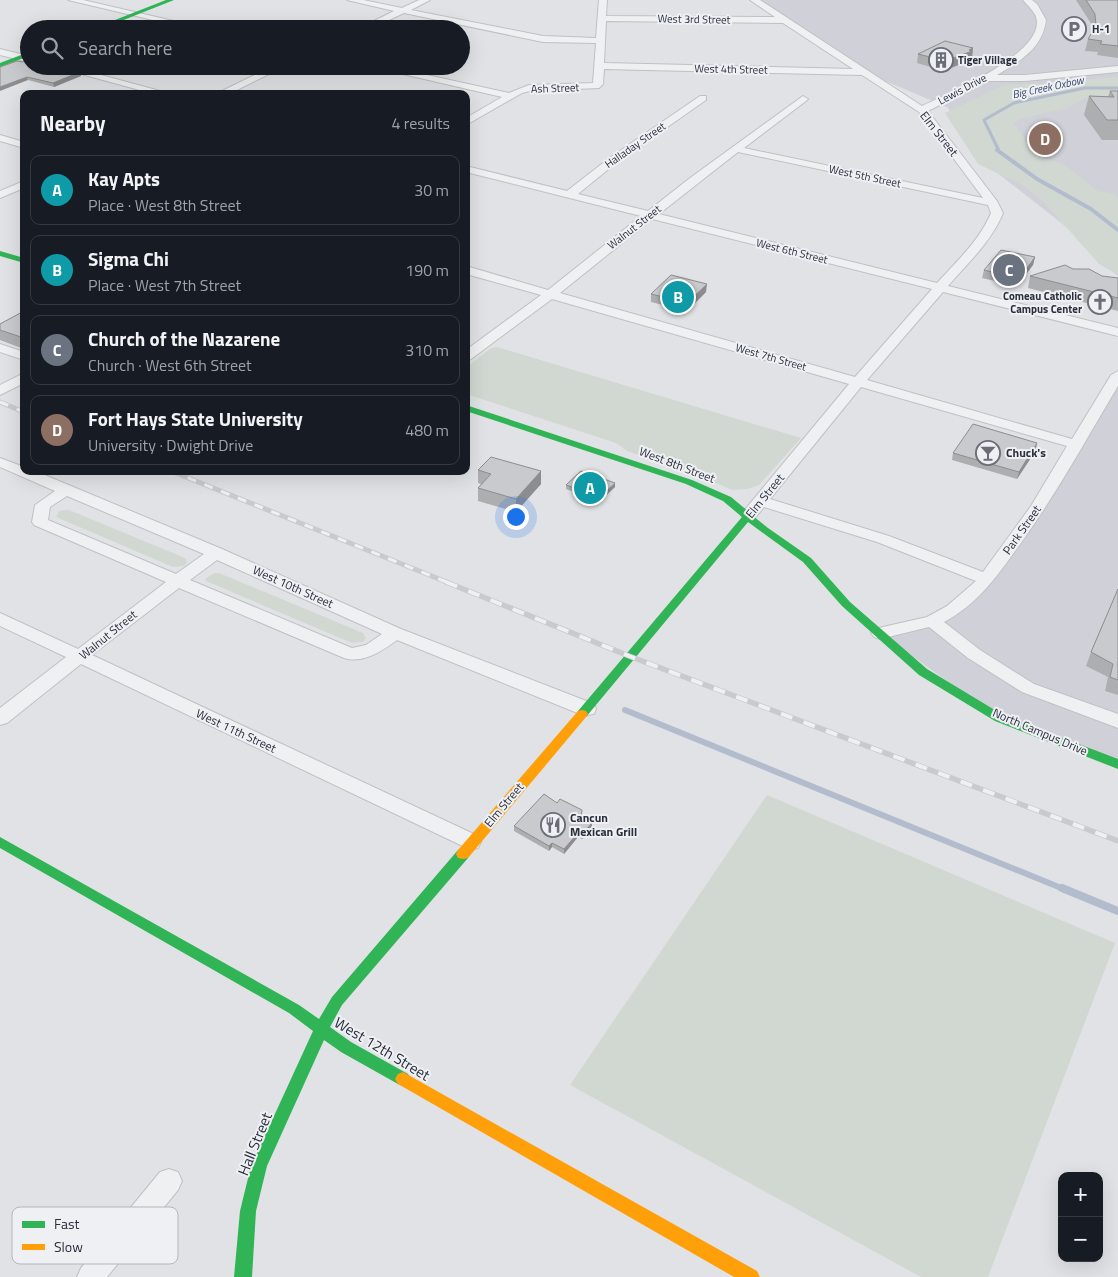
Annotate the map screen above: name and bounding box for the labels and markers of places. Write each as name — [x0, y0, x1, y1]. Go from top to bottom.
parking icon: H-1 — [1061, 16, 1087, 42]
place label: H-1 — [1092, 21, 1110, 37]
building icon: Tiger Village — [928, 47, 954, 73]
place label: Tiger Village — [958, 52, 1018, 68]
pin: D — [1029, 120, 1061, 158]
pin: C — [993, 251, 1025, 289]
pin: B — [662, 278, 694, 316]
place label: Comeau Catholic Campus Center — [1003, 288, 1082, 317]
church icon: Comeau Catholic Campus Center — [1087, 289, 1113, 315]
bar icon: Chuck's — [975, 440, 1001, 466]
place label: Chuck's — [1006, 443, 1046, 462]
pin: A — [574, 469, 606, 507]
place label: Cancun Mexican Grill — [570, 808, 637, 841]
restaurant icon: Cancun Mexican Grill — [540, 812, 566, 838]

